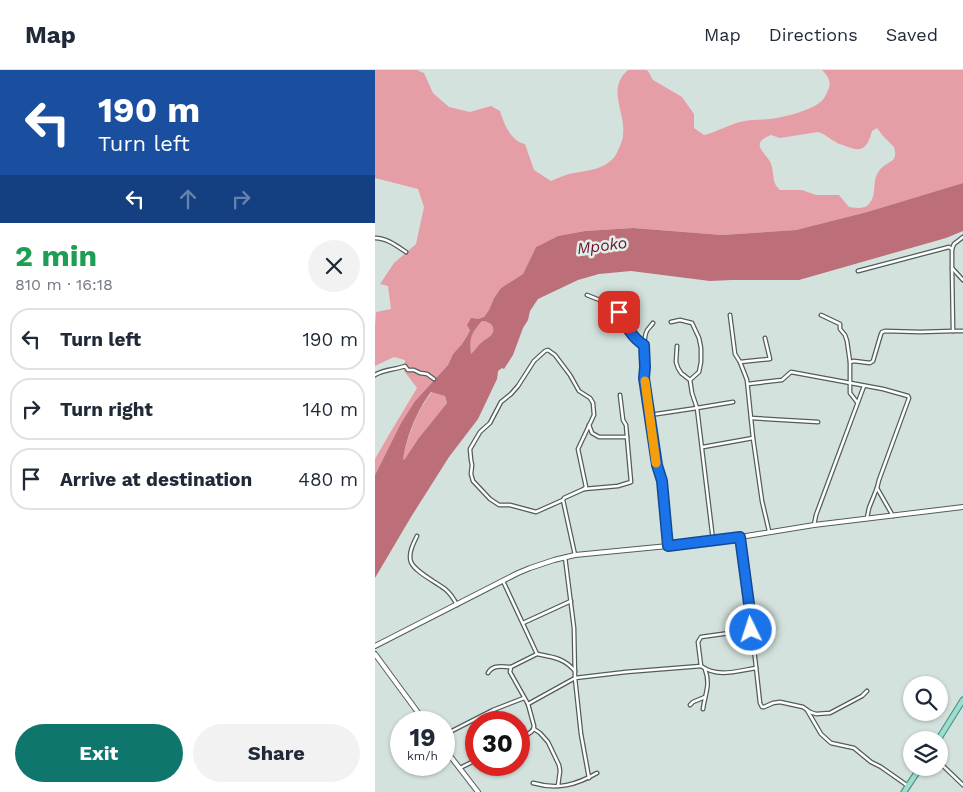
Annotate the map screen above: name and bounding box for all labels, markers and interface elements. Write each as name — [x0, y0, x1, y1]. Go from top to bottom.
text: Map — [25, 21, 76, 49]
text: Map — [704, 24, 741, 45]
text: Directions — [769, 24, 858, 45]
text: Saved — [886, 24, 938, 45]
text: 190 m — [98, 89, 200, 131]
icon: left — [15, 90, 80, 155]
text: Turn left — [98, 131, 190, 156]
icon: left — [121, 185, 149, 213]
icon: ahead — [174, 185, 202, 213]
icon: right — [227, 185, 255, 213]
water label: Mpoko — [576, 233, 628, 258]
text: 2 min — [15, 238, 97, 273]
button: close — [308, 240, 360, 292]
text: 810 m · 16:18 — [15, 275, 113, 294]
pin — [598, 291, 640, 333]
icon: arrive — [605, 298, 633, 326]
icon: left — [17, 325, 45, 353]
text: Turn left — [60, 328, 141, 351]
text: 190 m — [302, 328, 358, 351]
icon: right — [17, 395, 45, 423]
text: Turn right — [60, 398, 153, 421]
text: 140 m — [303, 398, 358, 421]
icon: arrive — [17, 465, 45, 493]
text: Arrive at destination — [60, 468, 252, 491]
text: 480 m — [298, 468, 358, 491]
position arrow — [724, 603, 776, 655]
map controls — [903, 676, 948, 776]
button: search — [903, 676, 948, 721]
speed limit sign: 30 — [465, 711, 530, 776]
text: 19 — [409, 723, 436, 752]
button: Exit — [15, 724, 183, 782]
button: Share — [193, 724, 360, 782]
button: layers — [903, 731, 948, 776]
text: km/h — [407, 749, 438, 763]

